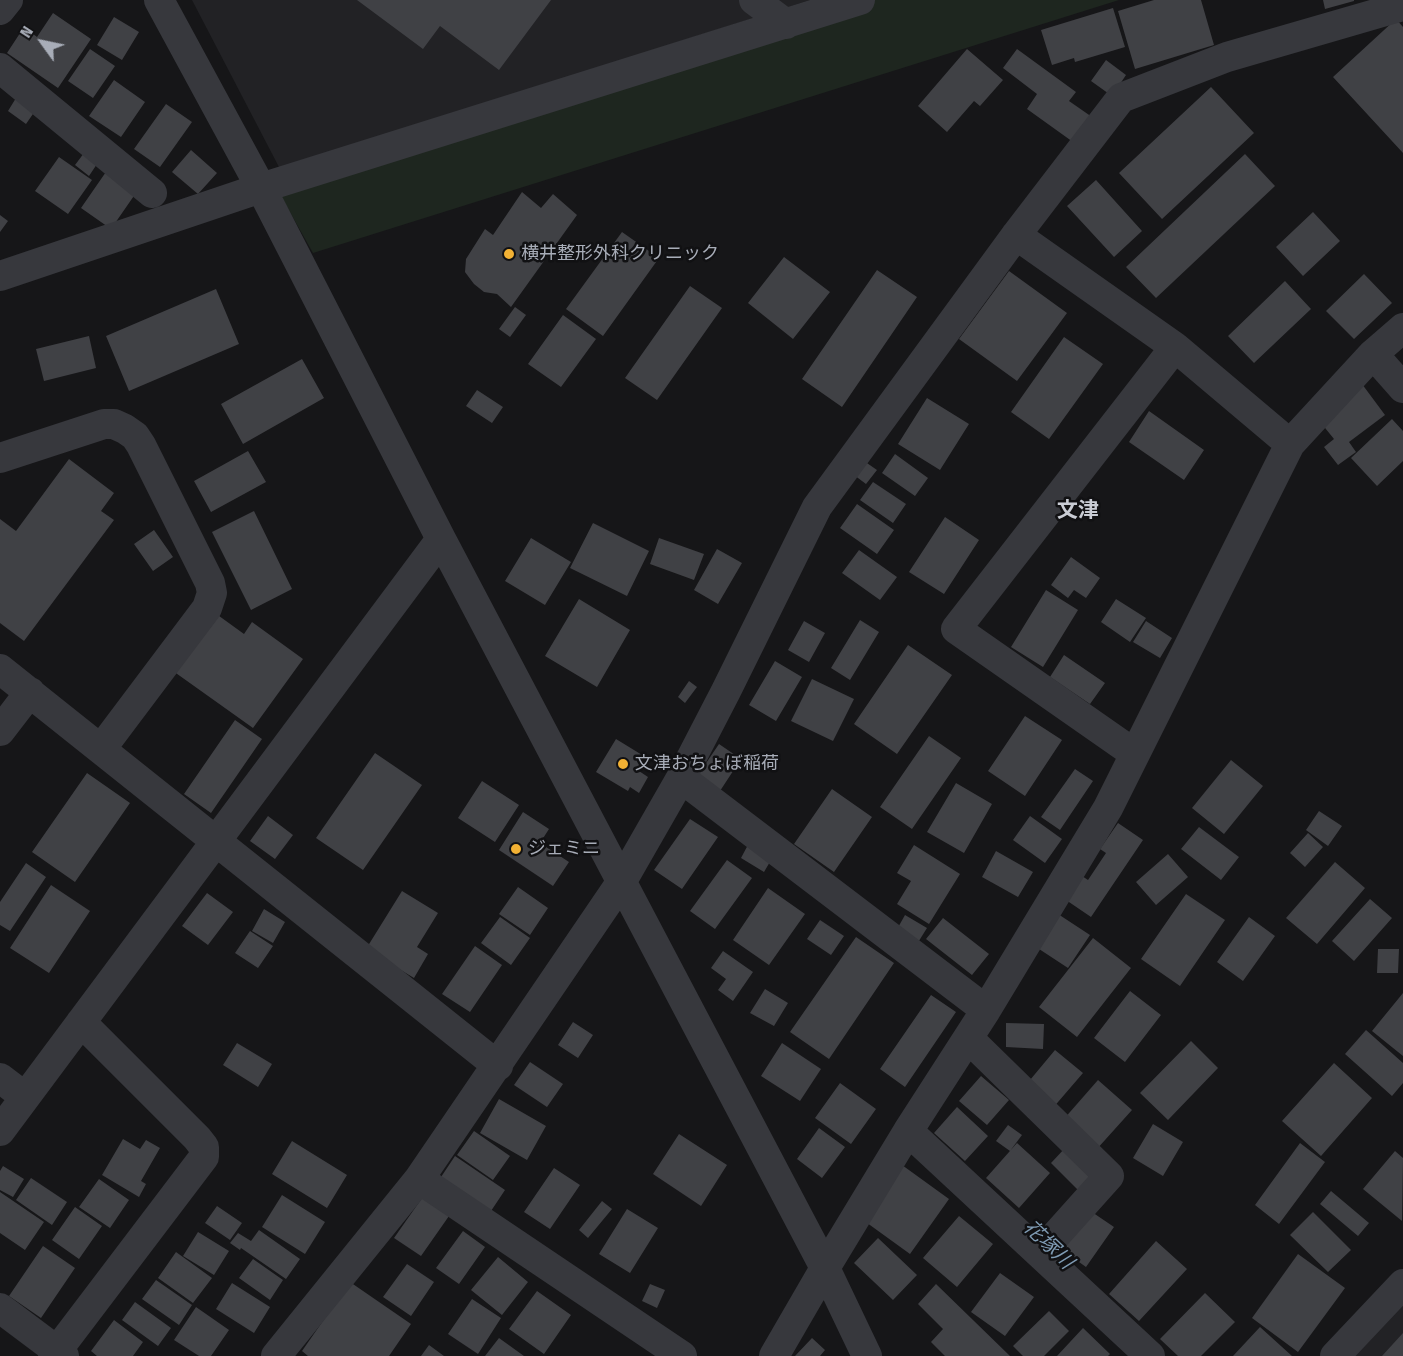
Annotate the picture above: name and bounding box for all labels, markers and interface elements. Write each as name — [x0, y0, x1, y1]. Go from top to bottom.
north arrow — [12, 12, 72, 72]
text: N — [16, 23, 37, 41]
place label: 横井整形外科クリニック — [521, 243, 719, 265]
marker: 横井整形外科クリニック — [502, 247, 516, 261]
district label: 文津 — [1057, 498, 1099, 524]
place label: 文津おちょぼ稲荷 — [635, 753, 779, 775]
marker: 文津おちょぼ稲荷 — [616, 757, 630, 771]
place label: ジェミニ — [528, 838, 600, 860]
marker: ジェミニ — [509, 842, 523, 856]
water label: 花塚川 — [1018, 1216, 1078, 1274]

